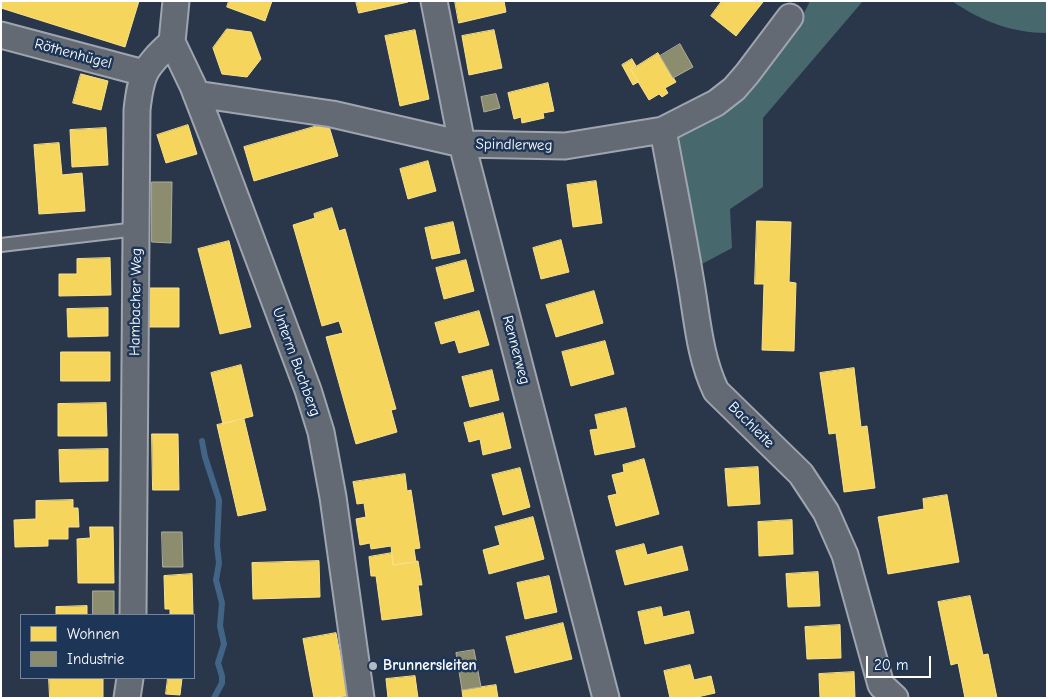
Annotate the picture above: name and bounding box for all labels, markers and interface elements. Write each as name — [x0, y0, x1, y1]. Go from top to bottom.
street label: Röthenhügel — [32, 35, 114, 73]
street label: Spindlerweg — [475, 135, 553, 155]
street label: Hambacher Weg — [126, 248, 146, 356]
street label: Unterm Buchberg — [268, 305, 324, 419]
street label: Rennerweg — [498, 314, 534, 386]
street label: Bachleite — [724, 398, 778, 452]
legend — [20, 614, 195, 679]
text: Wohnen — [67, 625, 120, 643]
scale bar — [868, 646, 933, 678]
text: Industrie — [67, 650, 124, 668]
text: 20 m — [874, 656, 908, 674]
place label: Brunnersleiten — [383, 657, 477, 675]
marker: Brunnersleiten — [367, 660, 379, 672]

